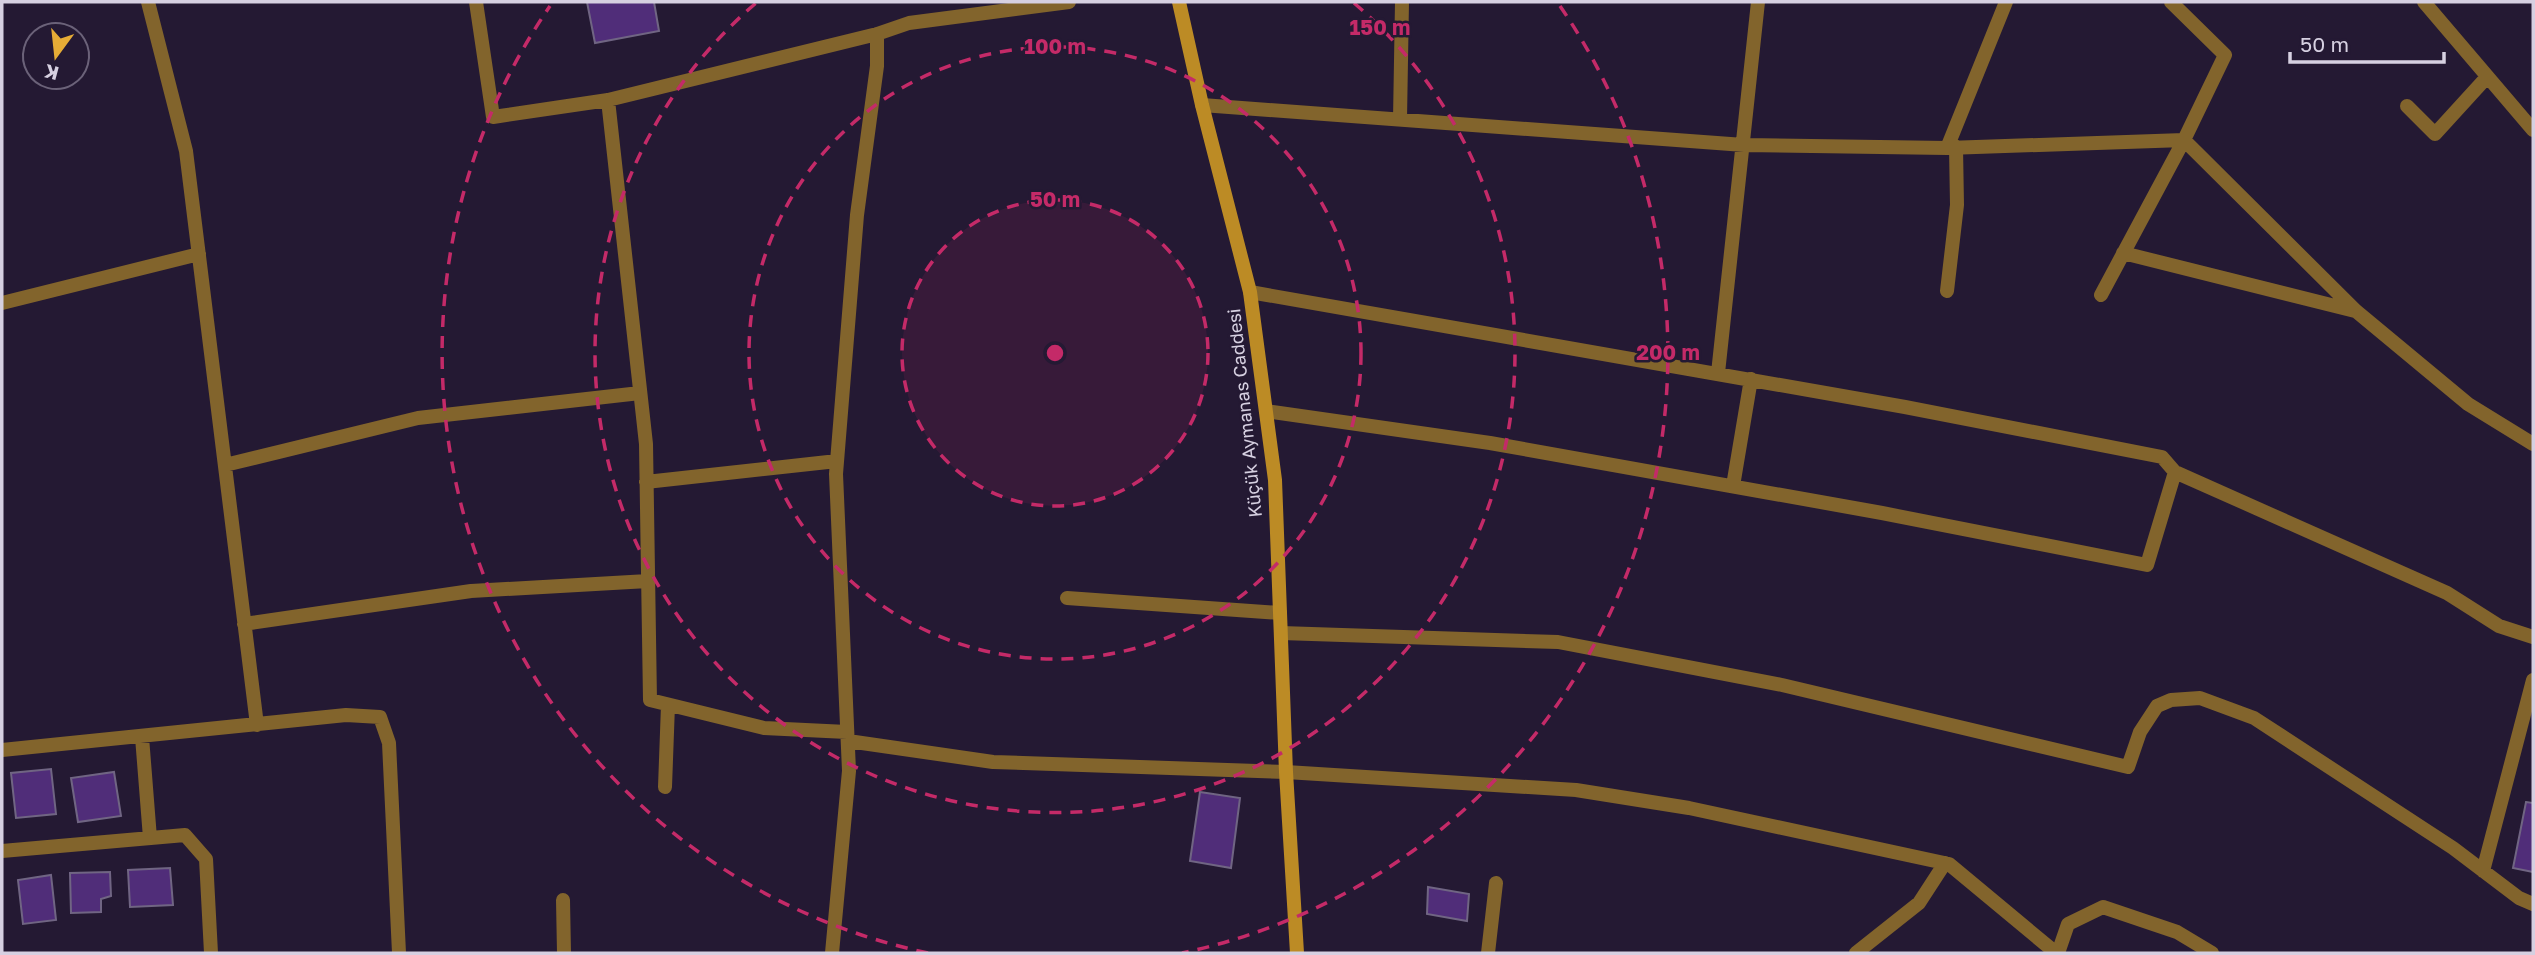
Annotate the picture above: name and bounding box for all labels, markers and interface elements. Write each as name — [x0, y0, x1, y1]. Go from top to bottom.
text: 150 m — [1350, 14, 1410, 40]
north arrow — [21, 21, 91, 91]
scale bar — [2290, 21, 2444, 65]
text: 50 m — [2300, 31, 2349, 57]
text: 100 m — [1024, 33, 1086, 59]
text: K — [42, 60, 61, 86]
text: 50 m — [1030, 186, 1080, 212]
street label: Küçük Aymanas Caddesi — [1222, 307, 1266, 519]
text: 200 m — [1636, 339, 1700, 365]
centre of rings — [1043, 341, 1067, 365]

